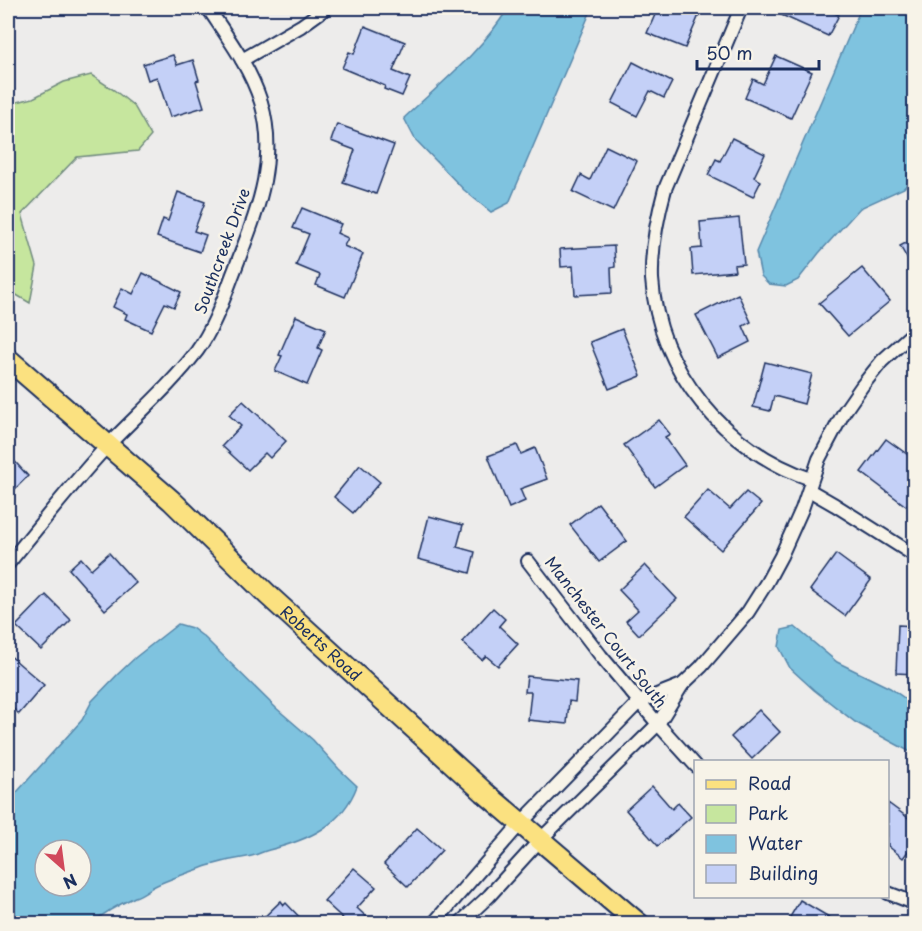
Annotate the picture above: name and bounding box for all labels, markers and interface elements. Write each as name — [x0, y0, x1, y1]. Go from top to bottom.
scale bar — [697, 33, 818, 71]
text: 50 m — [706, 39, 753, 66]
street label: Southcreek Drive — [187, 184, 255, 317]
street label: Manchester Court South — [540, 551, 674, 712]
street label: Roberts Road — [276, 599, 368, 686]
legend — [694, 760, 889, 898]
text: Road — [748, 769, 792, 796]
text: Park — [748, 799, 788, 826]
text: Water — [748, 829, 803, 856]
north arrow — [33, 838, 93, 898]
text: Building — [748, 859, 818, 886]
text: N — [59, 869, 82, 896]

